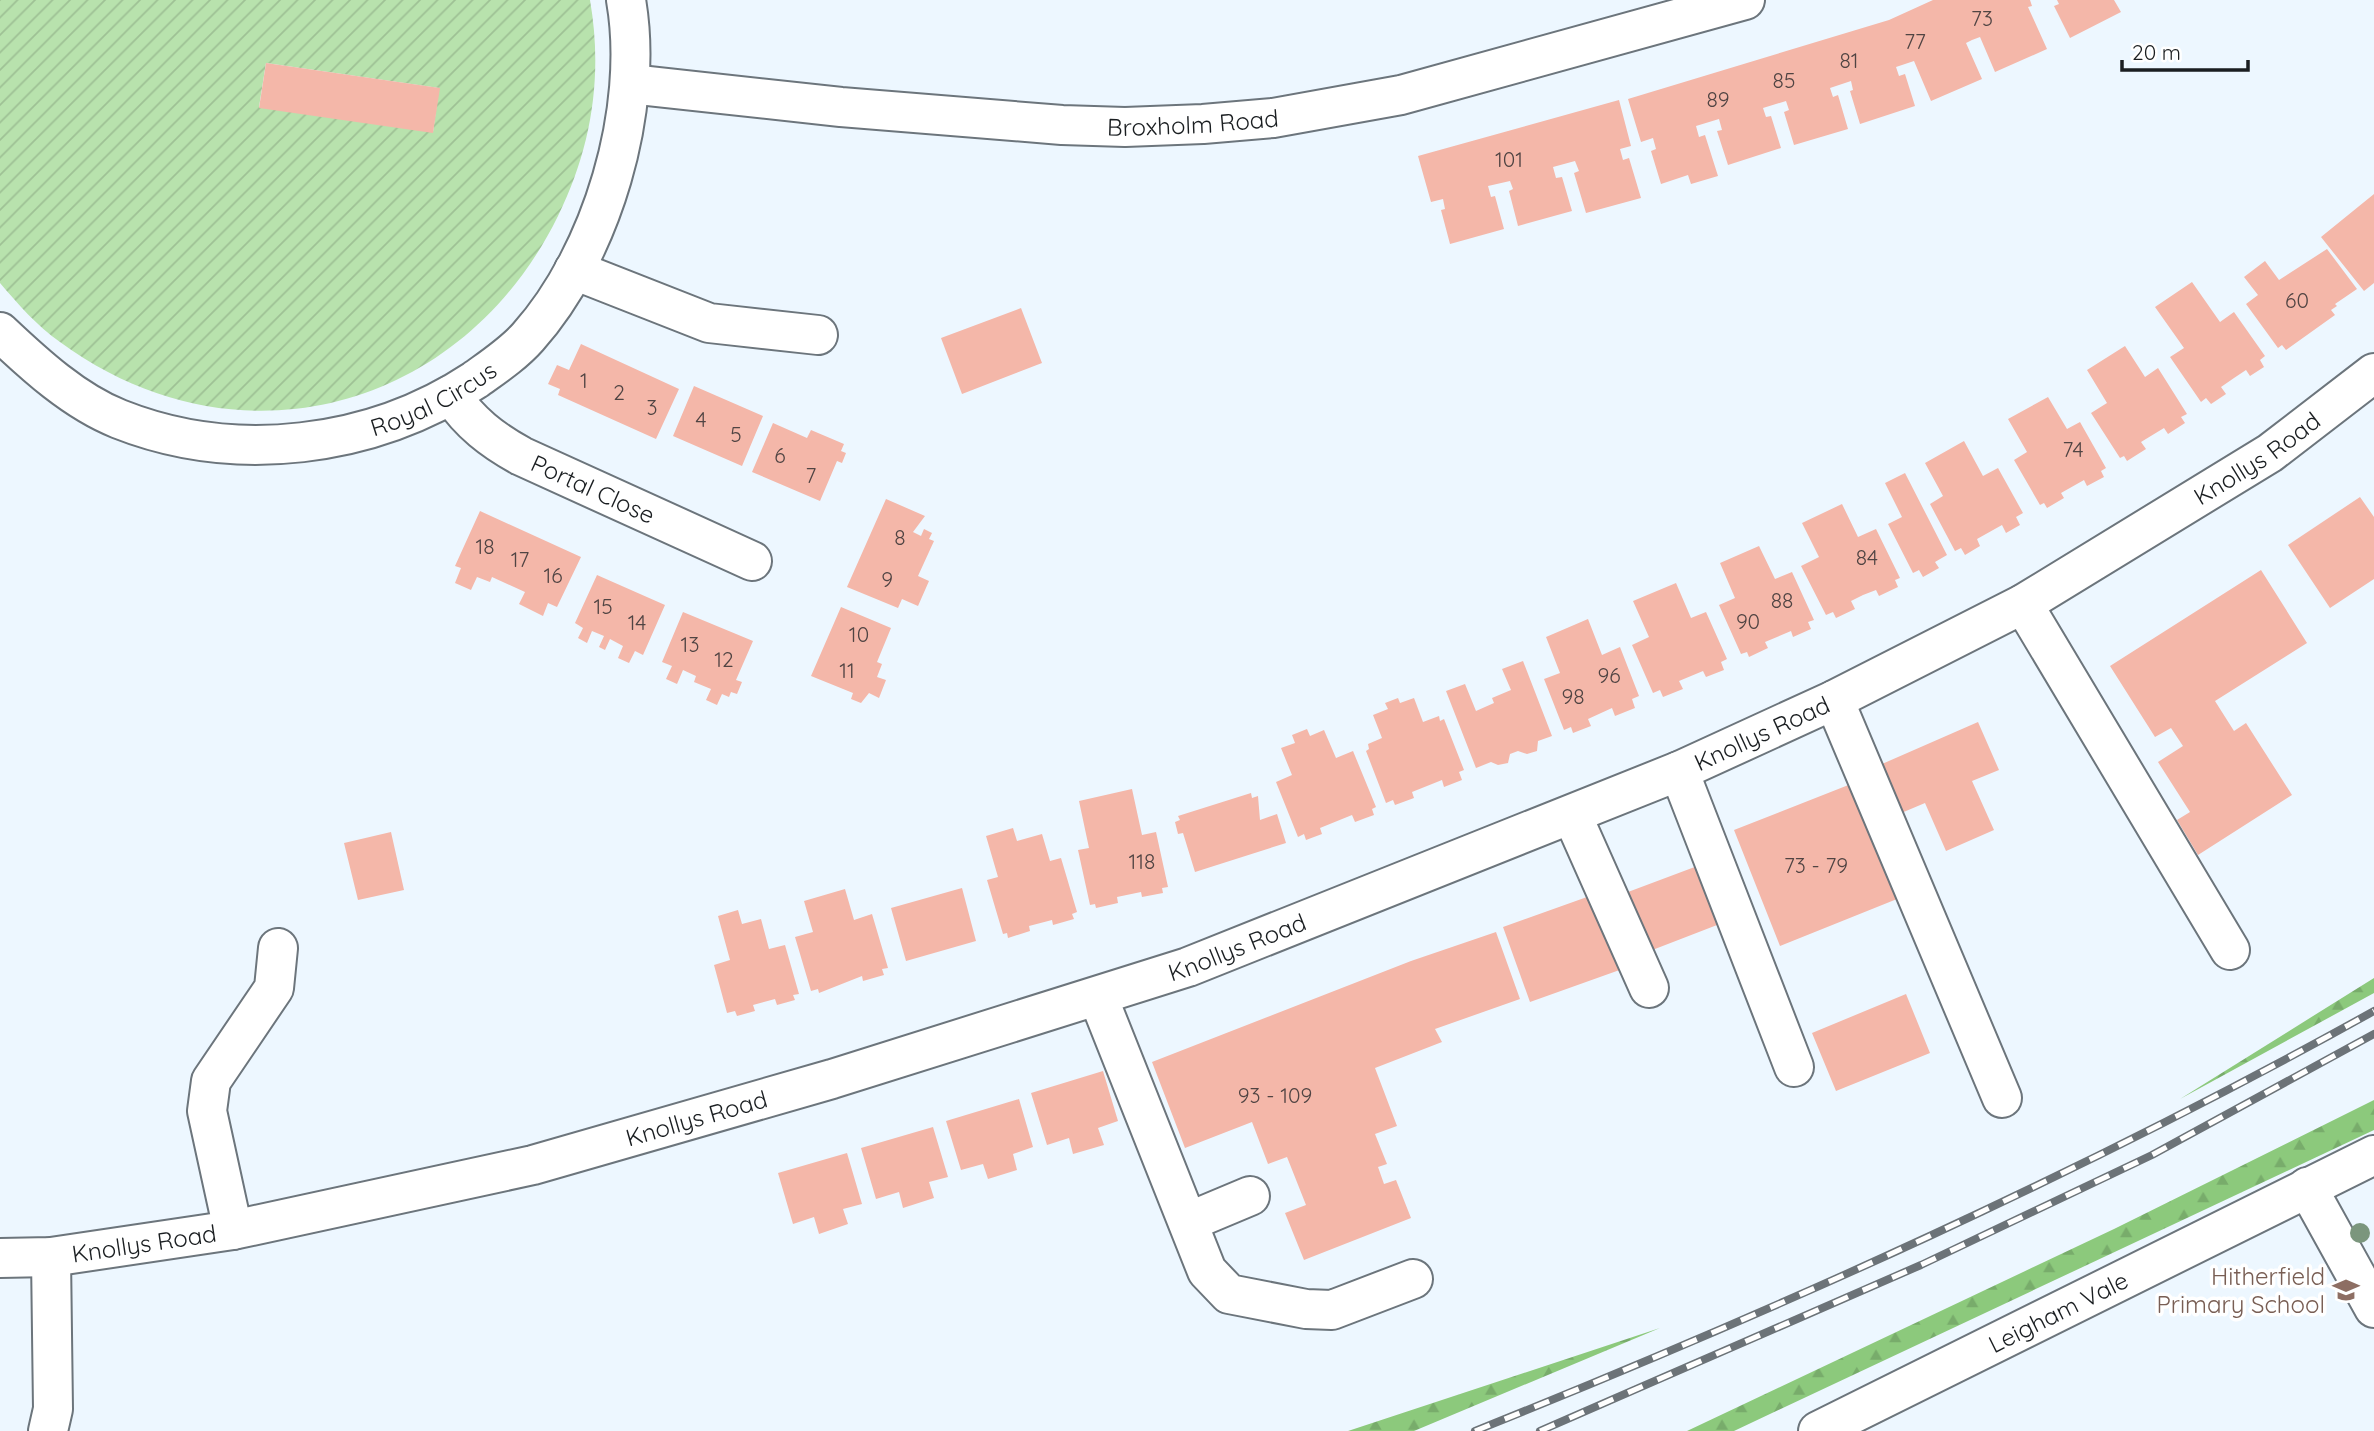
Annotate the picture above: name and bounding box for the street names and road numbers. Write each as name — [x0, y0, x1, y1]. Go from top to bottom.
street label: Broxholm Road — [1107, 103, 1280, 142]
street label: Royal Circus — [367, 355, 502, 443]
street label: Knollys Road — [2188, 405, 2326, 511]
street label: Portal Close — [526, 448, 660, 530]
street label: Knollys Road — [1689, 689, 1834, 777]
street label: Knollys Road — [1164, 906, 1310, 987]
street label: Knollys Road — [622, 1083, 771, 1153]
street label: Knollys Road — [70, 1218, 218, 1269]
street label: Leigham Vale — [1983, 1265, 2133, 1359]

